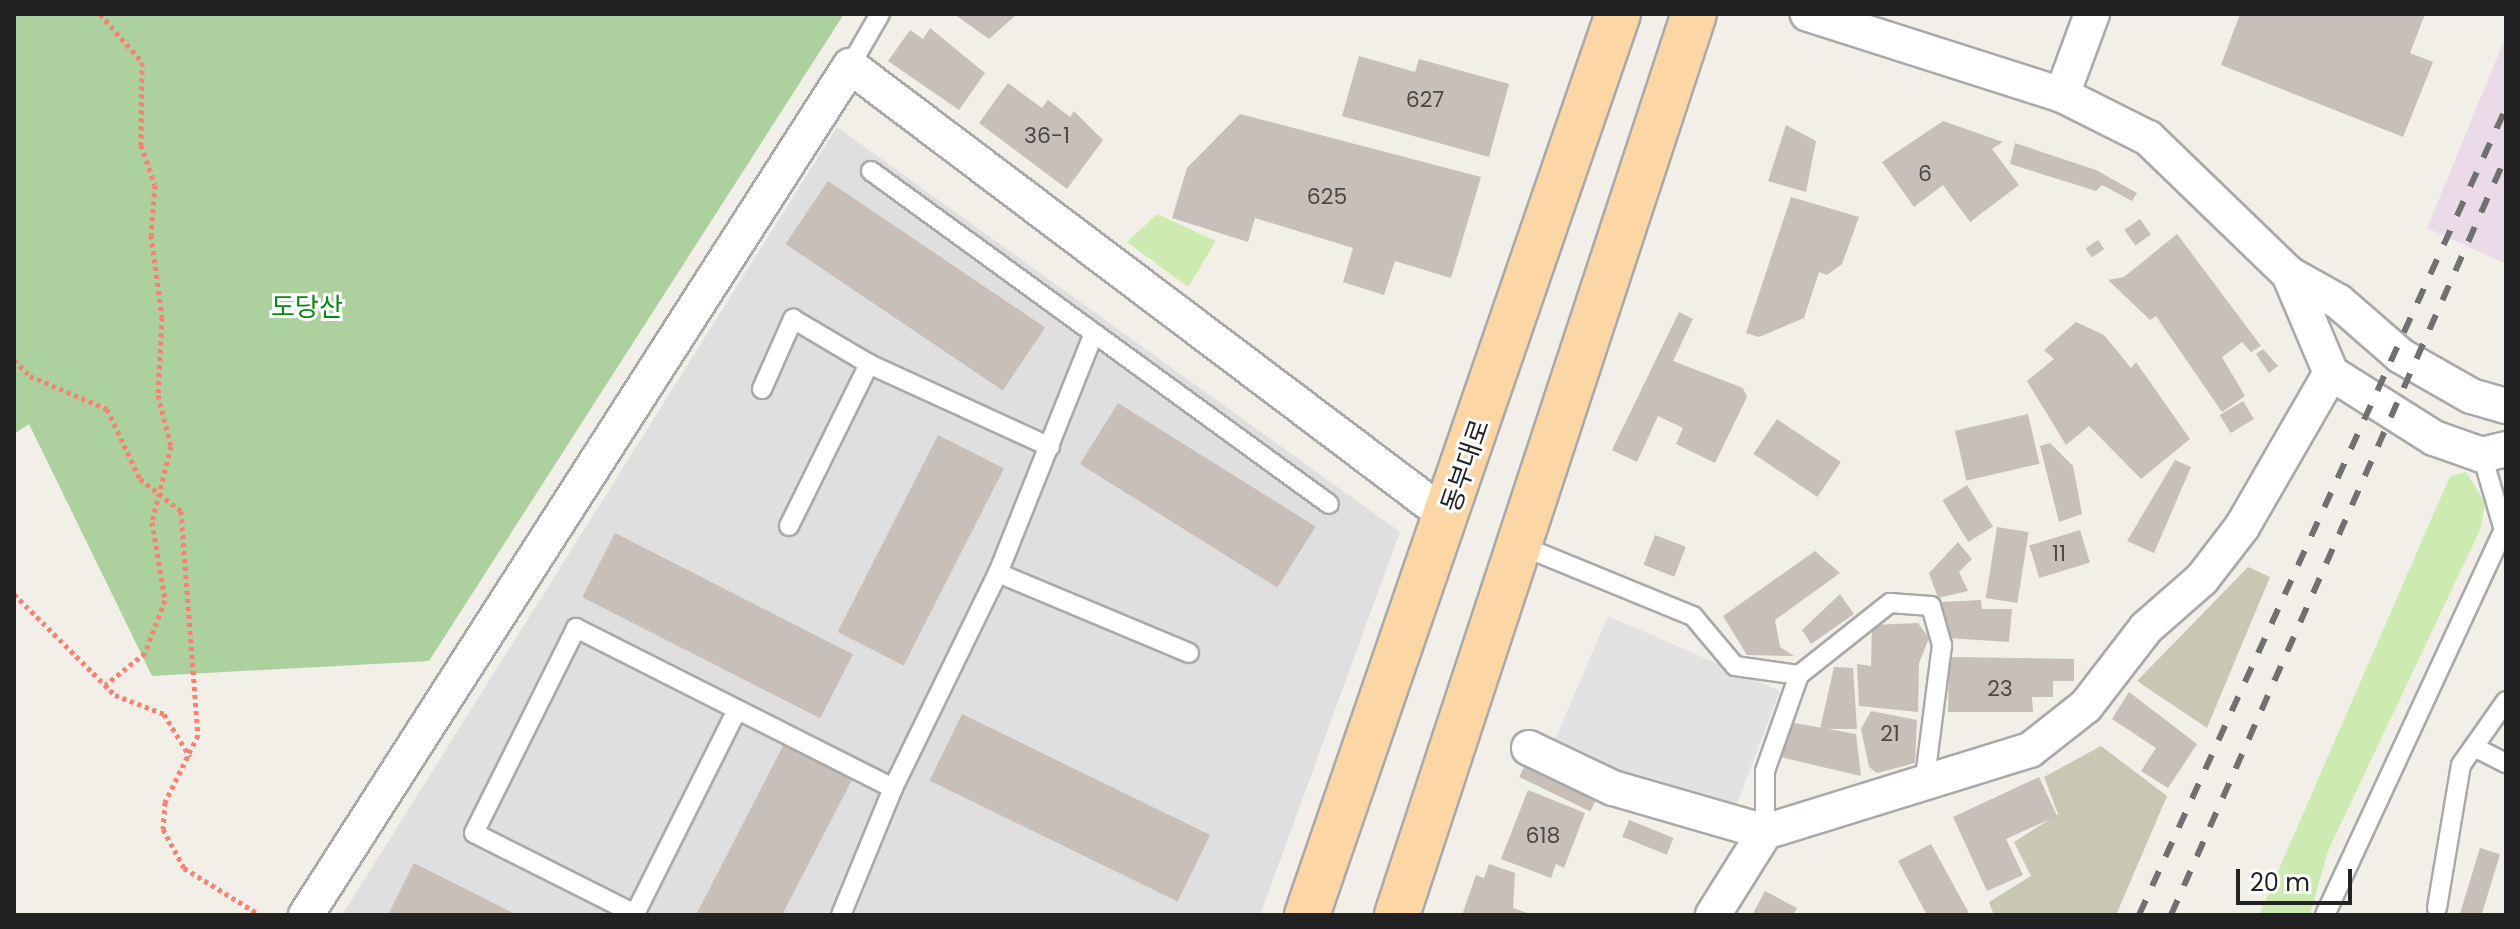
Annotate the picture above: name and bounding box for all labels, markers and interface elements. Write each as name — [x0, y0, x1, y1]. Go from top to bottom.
house number: 627 — [1406, 87, 1444, 113]
house number: 36-1 — [1024, 123, 1070, 149]
house number: 6 — [1918, 161, 1932, 187]
house number: 625 — [1307, 184, 1347, 210]
park label: 도당산 — [271, 292, 343, 324]
street label: 동부대로 — [1436, 416, 1496, 516]
house number: 11 — [2052, 541, 2066, 567]
house number: 23 — [1987, 676, 2013, 702]
house number: 21 — [1880, 721, 1900, 747]
house number: 618 — [1526, 823, 1560, 849]
scale bar — [2240, 853, 2356, 903]
text: 20 m — [2250, 866, 2310, 899]

